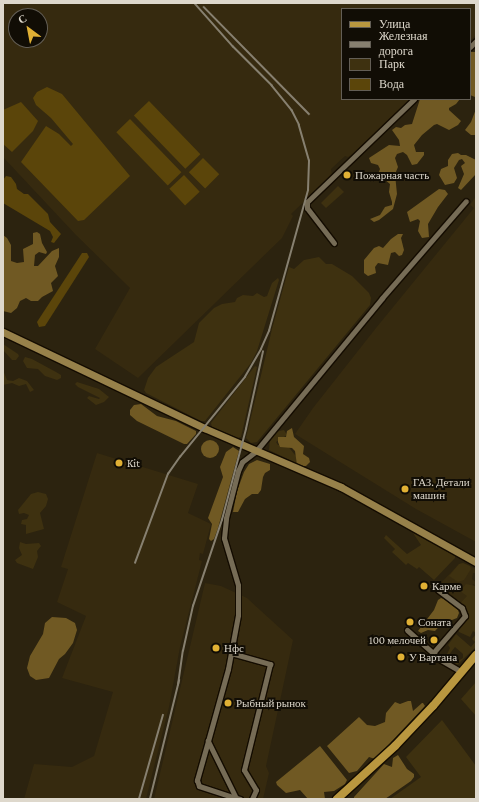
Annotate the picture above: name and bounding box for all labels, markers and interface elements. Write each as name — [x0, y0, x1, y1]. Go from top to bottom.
north arrow — [8, 8, 48, 48]
legend — [341, 8, 471, 100]
text: С — [16, 11, 29, 26]
text: Улица — [379, 17, 410, 31]
text: Железная дорога — [379, 29, 428, 58]
text: Парк — [379, 57, 405, 71]
text: Вода — [379, 77, 404, 91]
place label: Пожарная часть — [355, 168, 429, 182]
marker: Пожарная часть — [342, 170, 352, 180]
place label: Kit — [127, 456, 140, 470]
marker: Kit — [114, 458, 124, 468]
place label: ГАЗ. Детали машин — [413, 476, 470, 502]
marker: ГАЗ. Детали машин — [400, 484, 410, 494]
place label: Карме — [432, 579, 461, 593]
marker: Карме — [419, 581, 429, 591]
place label: Соната — [418, 615, 451, 629]
marker: Соната — [405, 617, 415, 627]
place label: 100 мелочей — [369, 633, 426, 647]
marker: 100 мелочей — [429, 635, 439, 645]
place label: Нфс — [224, 641, 244, 655]
marker: Нфс — [211, 643, 221, 653]
place label: У Вартана — [409, 650, 457, 664]
marker: У Вартана — [396, 652, 406, 662]
place label: Рыбный рынок — [236, 696, 306, 710]
marker: Рыбный рынок — [223, 698, 233, 708]

